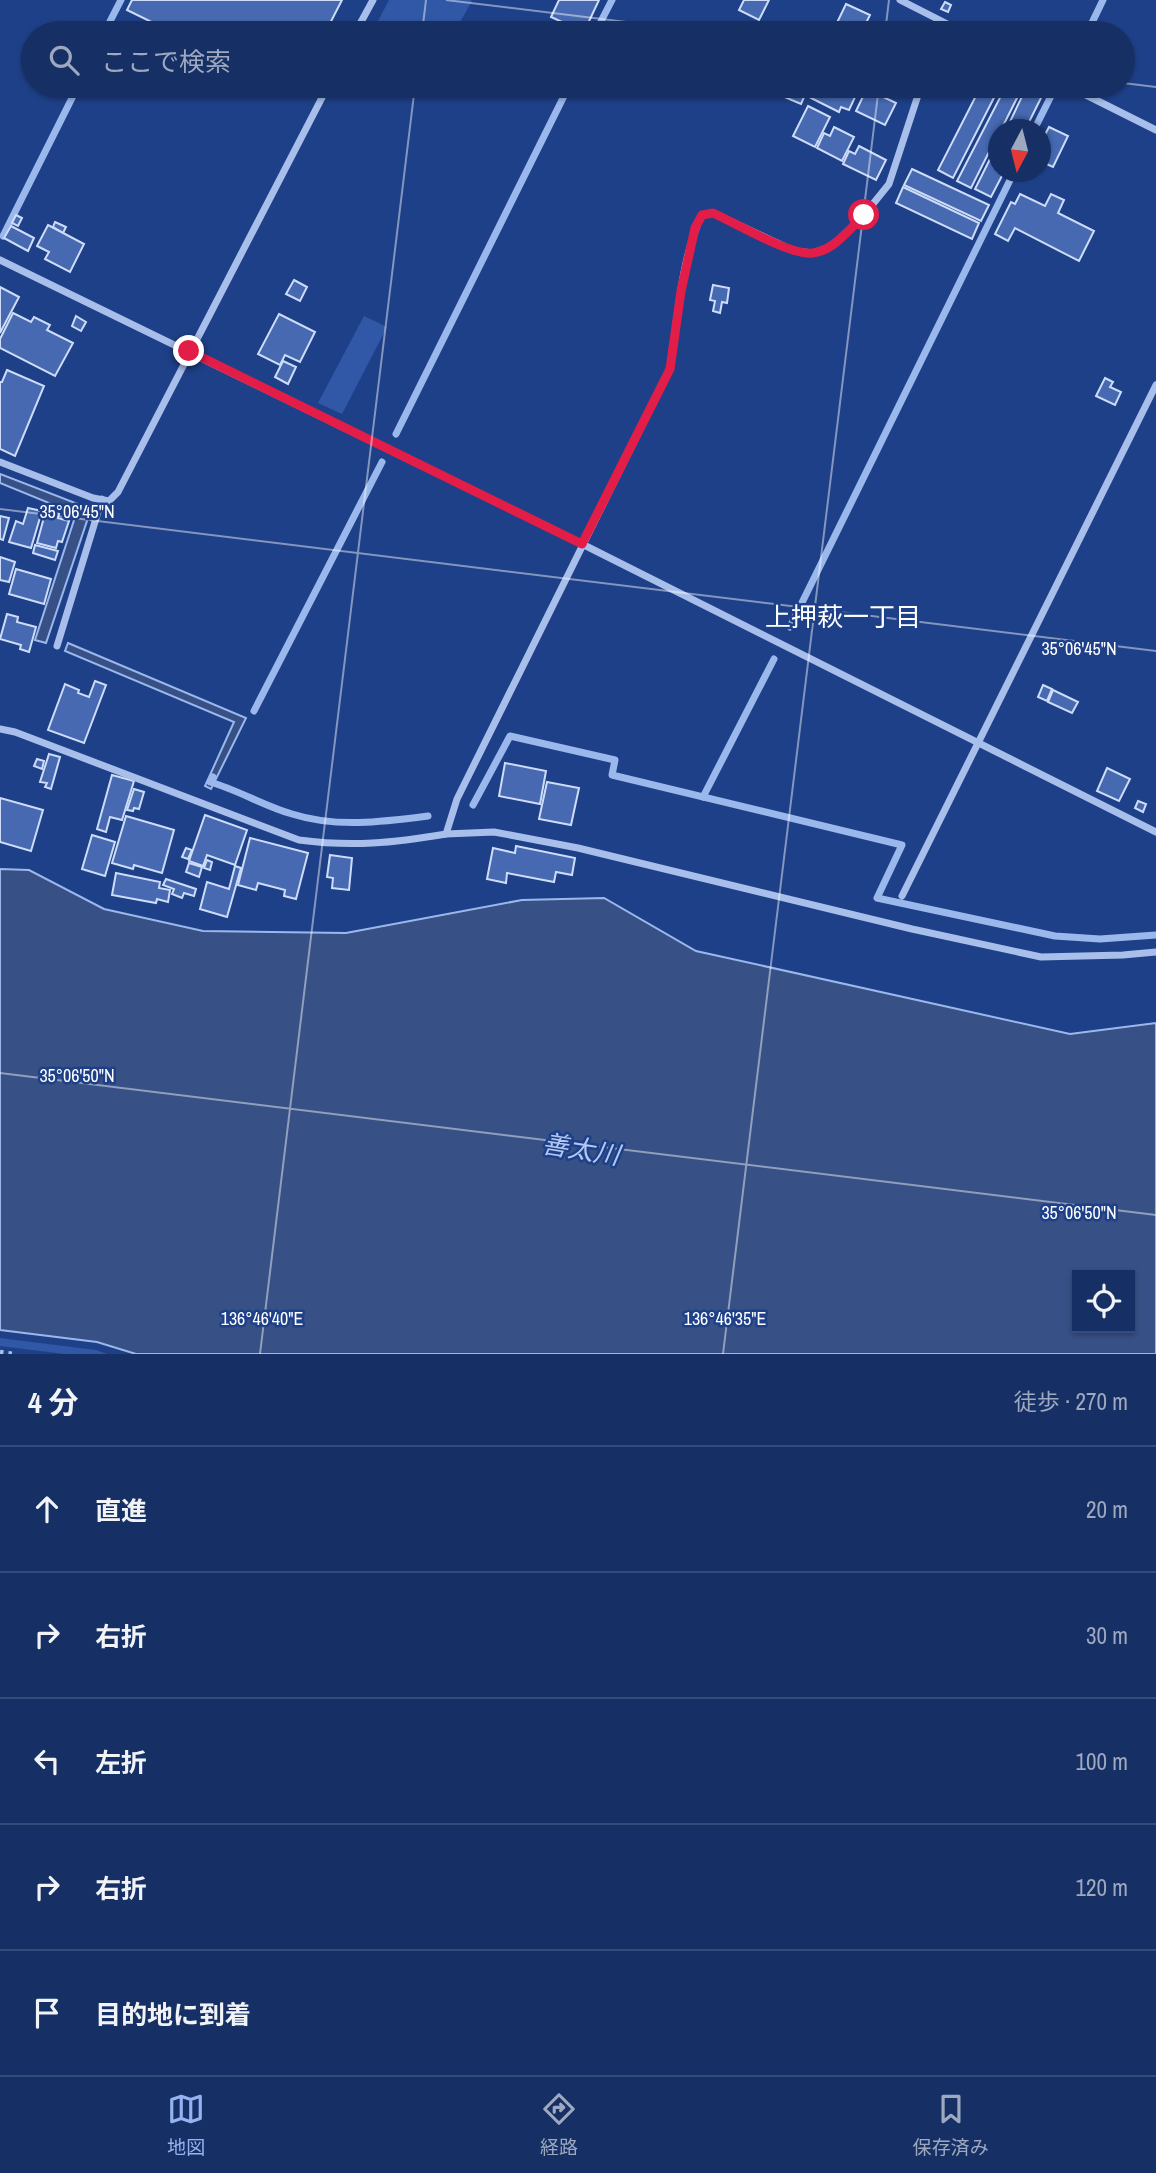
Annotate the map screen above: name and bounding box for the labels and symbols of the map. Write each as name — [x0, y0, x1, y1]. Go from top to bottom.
north arrow — [988, 119, 1051, 182]
route start — [848, 199, 879, 230]
route end — [173, 335, 204, 366]
text: 35°06'45"N — [39, 499, 115, 524]
district label: 上押萩一丁目 — [765, 599, 921, 634]
text: 35°06'45"N — [1041, 636, 1117, 661]
text: 35°06'50"N — [39, 1063, 115, 1088]
water label: 善太川 — [540, 1126, 625, 1173]
text: 35°06'50"N — [1041, 1200, 1117, 1225]
text: 136°46'40"E — [221, 1306, 303, 1331]
text: 136°46'35"E — [684, 1306, 766, 1331]

